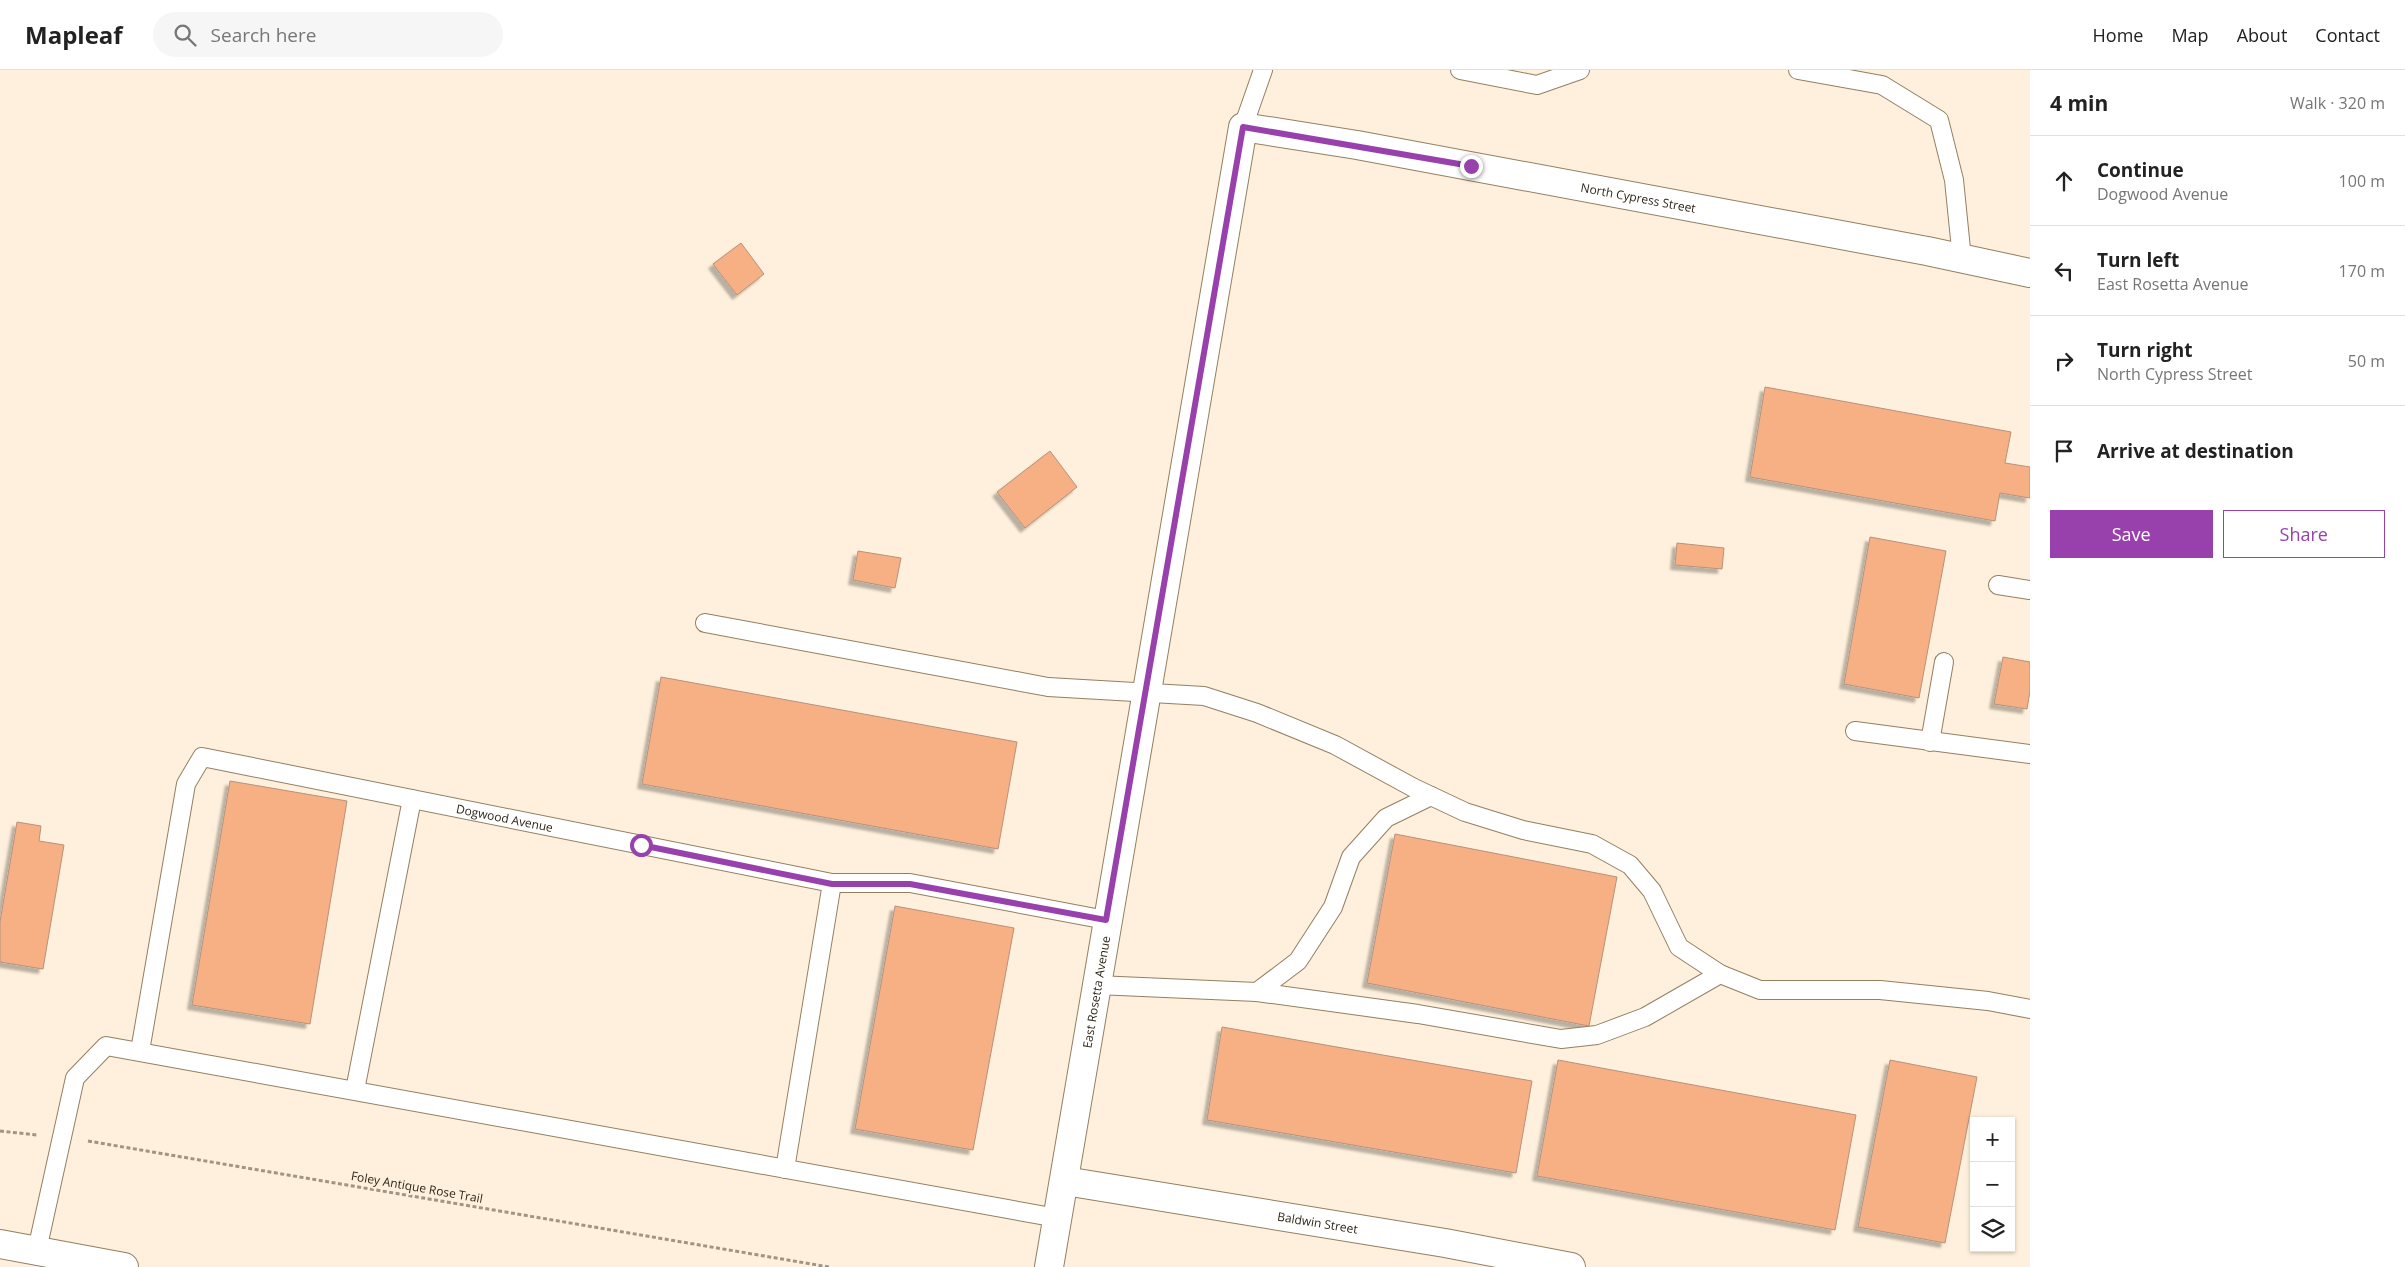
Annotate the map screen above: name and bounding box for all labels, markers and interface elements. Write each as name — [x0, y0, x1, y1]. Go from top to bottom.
search box — [153, 12, 503, 57]
text: Mapleaf — [25, 18, 123, 51]
icon: search — [171, 21, 199, 49]
text: Search here — [211, 22, 316, 48]
text: Home — [2093, 23, 2143, 47]
text: Map — [2171, 23, 2209, 47]
text: About — [2237, 23, 2287, 47]
text: Contact — [2315, 23, 2380, 47]
text: 4 min — [2050, 89, 2108, 117]
text: Walk · 320 m — [2290, 92, 2385, 114]
route end — [1460, 155, 1483, 178]
text: Continue — [2097, 157, 2184, 183]
icon: ahead — [2050, 167, 2078, 195]
text: 100 m — [2339, 170, 2385, 192]
street label: North Cypress Street — [1579, 178, 1697, 216]
text: Dogwood Avenue — [2097, 183, 2228, 205]
text: Turn left — [2097, 247, 2179, 273]
icon: left — [2050, 257, 2078, 285]
text: 170 m — [2339, 260, 2385, 282]
text: East Rosetta Avenue — [2097, 273, 2249, 295]
text: Turn right — [2097, 337, 2192, 363]
icon: right — [2050, 347, 2078, 375]
text: 50 m — [2348, 350, 2385, 372]
text: North Cypress Street — [2097, 363, 2252, 385]
icon: arrive — [2050, 437, 2078, 465]
text: Arrive at destination — [2097, 438, 2294, 464]
button: Save — [2050, 510, 2213, 558]
button: Share — [2223, 510, 2385, 558]
street label: Dogwood Avenue — [455, 800, 555, 836]
route start — [630, 834, 653, 857]
street label: East Rosetta Avenue — [1078, 934, 1114, 1049]
map controls — [1970, 1117, 2015, 1252]
button: + — [1970, 1117, 2015, 1162]
button: − — [1970, 1162, 2015, 1207]
street label: Foley Antique Rose Trail — [350, 1167, 484, 1207]
street label: Baldwin Street — [1276, 1207, 1359, 1237]
button: layers — [1970, 1207, 2015, 1252]

